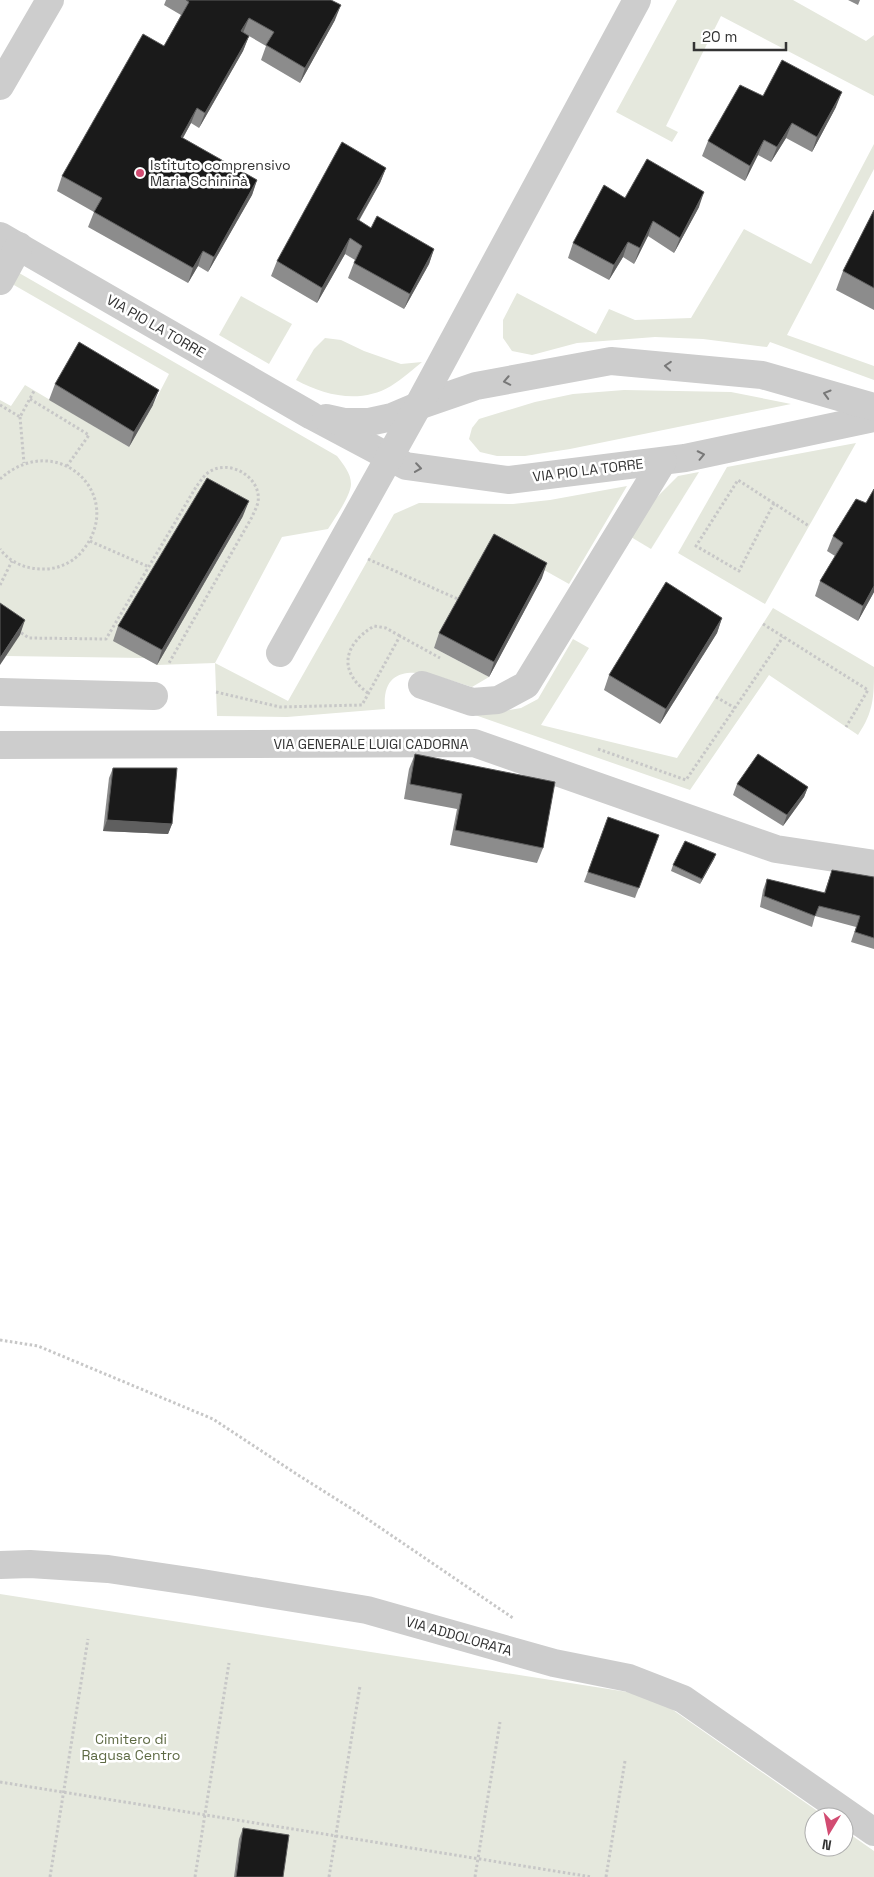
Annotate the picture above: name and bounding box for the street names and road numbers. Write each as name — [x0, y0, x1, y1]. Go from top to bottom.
street label: VIA PIO LA TORRE — [103, 290, 209, 362]
street label: VIA PIO LA TORRE — [532, 454, 644, 486]
street label: VIA GENERALE LUIGI CADORNA — [273, 735, 469, 753]
street label: VIA ADDOLORATA — [404, 1612, 514, 1660]

